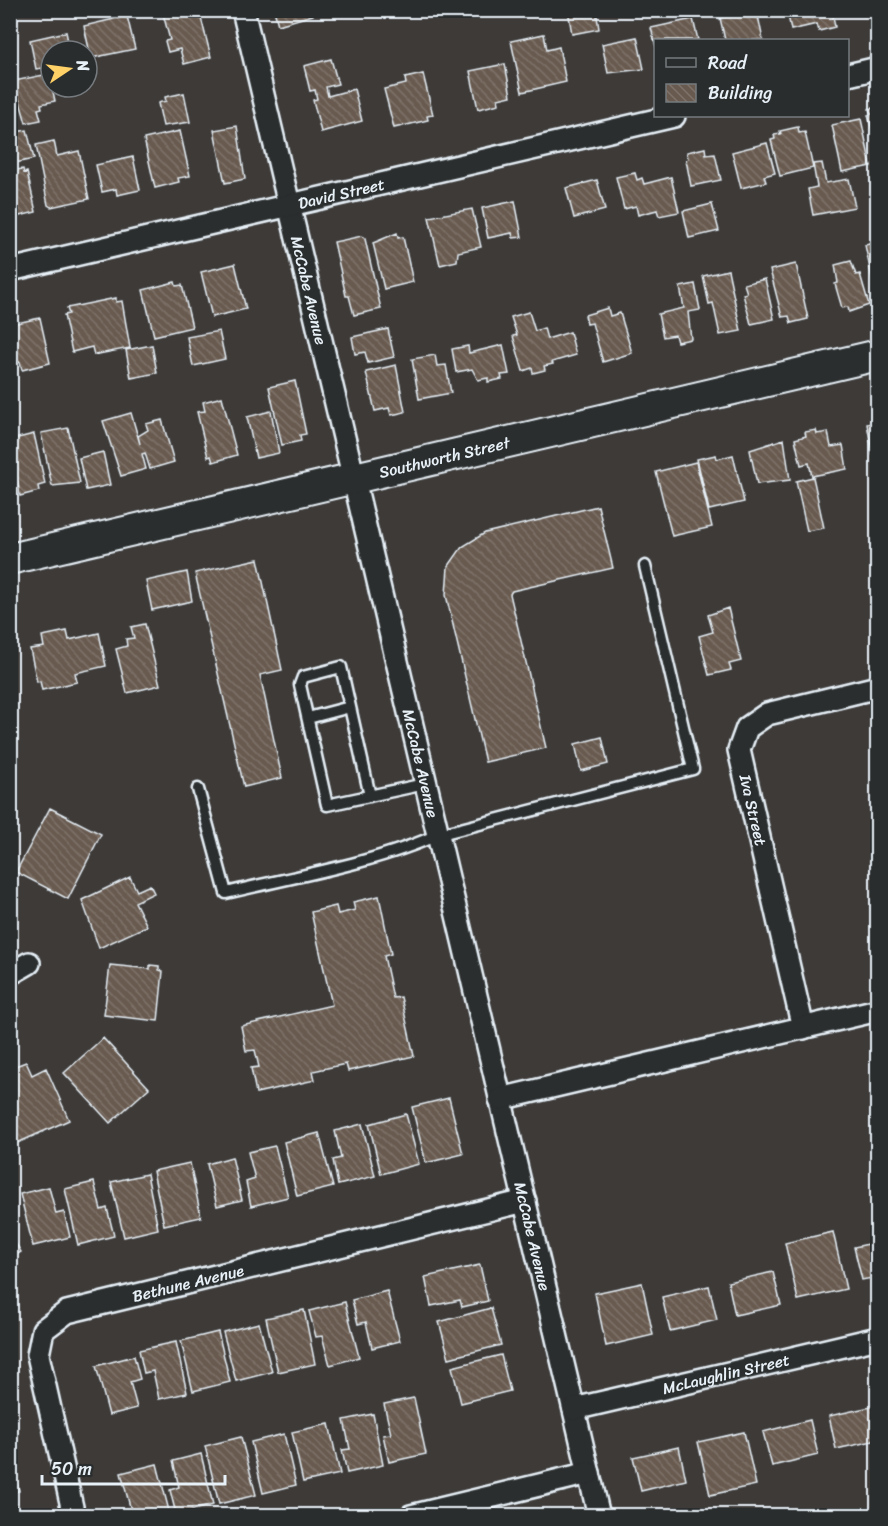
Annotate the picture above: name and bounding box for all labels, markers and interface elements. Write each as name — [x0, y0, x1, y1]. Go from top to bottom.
north arrow — [39, 39, 99, 99]
legend — [654, 39, 849, 117]
text: Road — [708, 47, 748, 79]
text: N — [68, 56, 99, 75]
text: Building — [708, 77, 772, 109]
street label: David Street — [295, 169, 387, 217]
street label: McCabe Avenue — [282, 233, 336, 348]
street label: Southworth Street — [376, 427, 513, 486]
street label: McCabe Avenue — [394, 706, 448, 821]
street label: Iva Street — [730, 770, 775, 849]
street label: McCabe Avenue — [506, 1179, 560, 1294]
street label: Bethune Avenue — [129, 1255, 247, 1310]
street label: McLaughlin Street — [659, 1345, 792, 1402]
scale bar — [42, 1448, 225, 1486]
text: 50 m — [51, 1453, 92, 1485]

